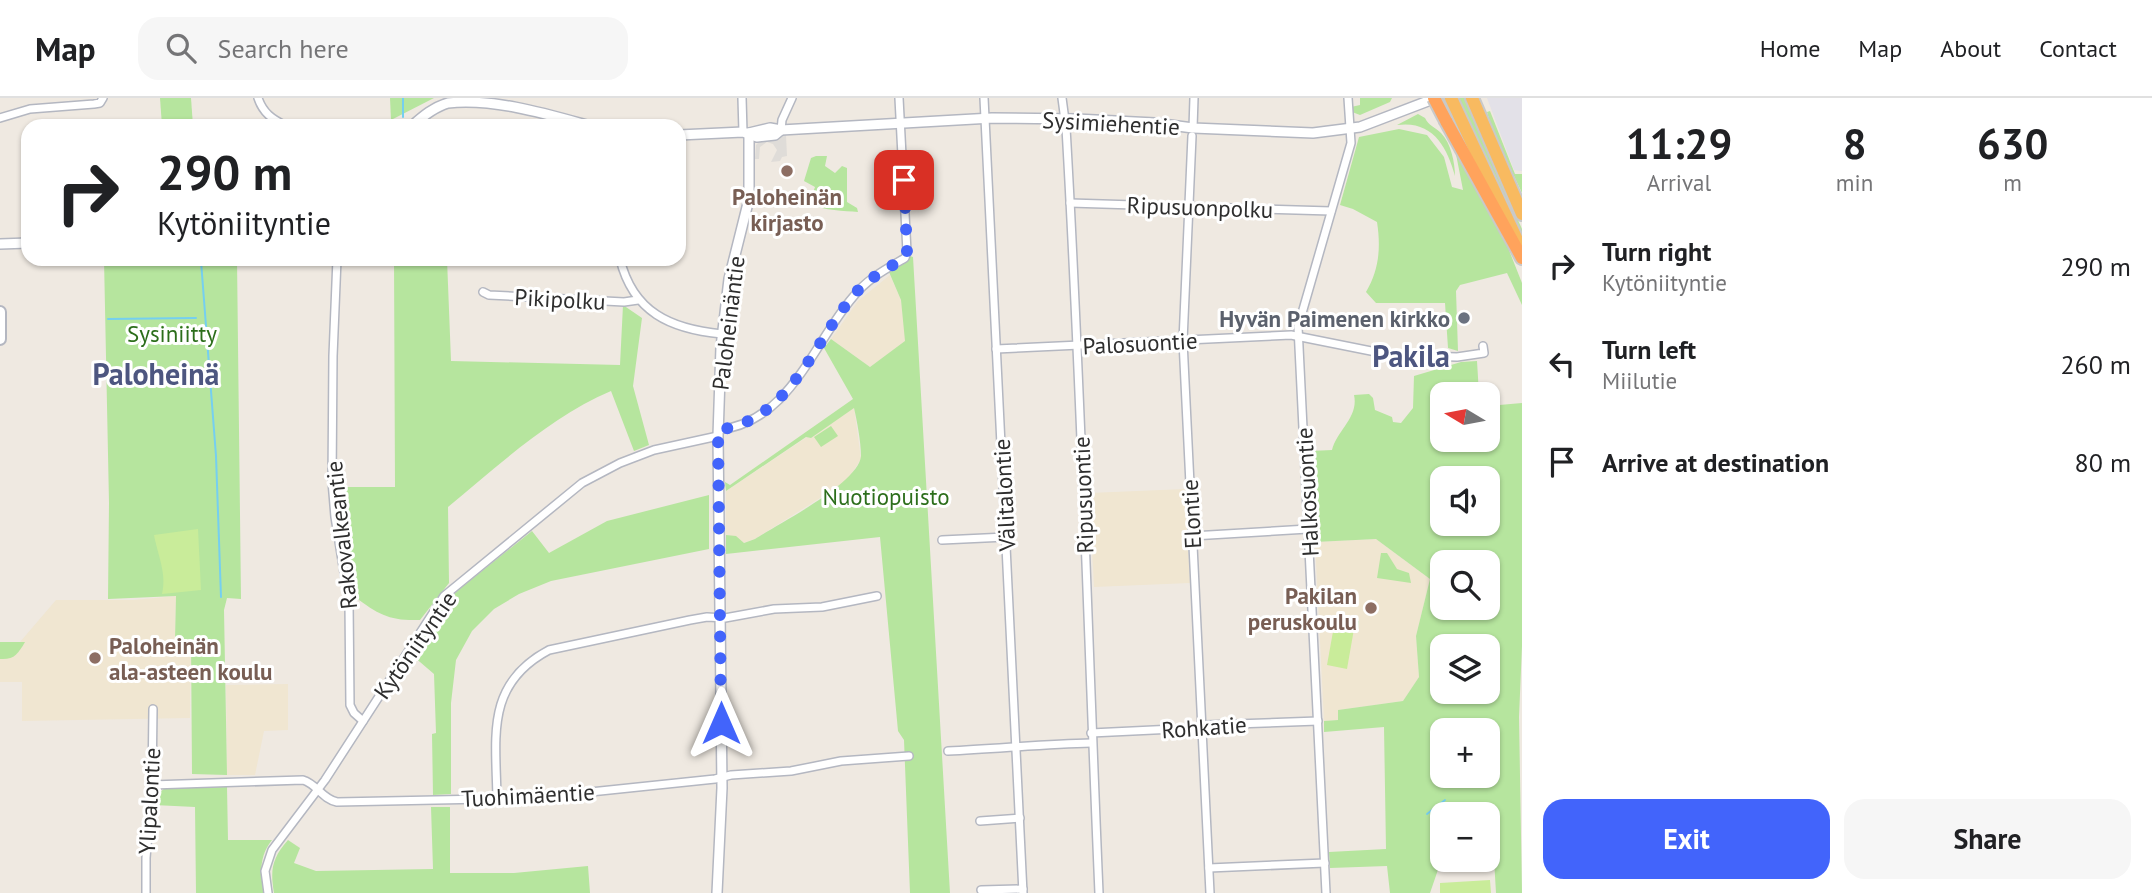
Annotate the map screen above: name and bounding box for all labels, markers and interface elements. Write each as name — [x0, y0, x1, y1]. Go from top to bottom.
search box — [138, 17, 628, 80]
text: Map — [35, 27, 96, 70]
icon: search — [162, 29, 200, 67]
text: Search here — [218, 32, 349, 65]
text: Home — [1760, 33, 1820, 64]
text: Map — [1858, 33, 1902, 64]
text: About — [1940, 33, 2001, 64]
text: Contact — [2039, 33, 2117, 64]
street label: Sysimiehentie — [1041, 105, 1181, 141]
text: 11:29 — [1626, 116, 1732, 171]
text: 8 — [1843, 116, 1866, 171]
text: 630 — [1977, 116, 2048, 171]
text: 290 m — [157, 140, 292, 204]
icon: right — [42, 147, 133, 238]
pin — [874, 150, 934, 210]
icon: arrive — [885, 161, 923, 199]
marker: Paloheinän kirjasto — [779, 163, 795, 179]
text: Arrival — [1647, 168, 1711, 197]
text: min — [1836, 168, 1873, 197]
text: m — [2003, 168, 2022, 197]
place label: Paloheinän kirjasto — [732, 182, 842, 237]
street label: Ripusuonpolku — [1126, 190, 1274, 224]
text: Kytöniityntie — [157, 202, 331, 244]
text: Turn right — [1602, 235, 1711, 268]
icon: right — [1543, 247, 1581, 285]
text: 290 m — [2060, 250, 2131, 283]
street label: Paloheinäntie — [705, 254, 751, 392]
text: Kytöniityntie — [1602, 268, 1727, 297]
street label: Pikipolku — [514, 282, 606, 316]
place label: Hyvän Paimenen kirkko — [1219, 304, 1450, 333]
marker: Hyvän Paimenen kirkko — [1456, 310, 1472, 326]
park label: Sysiniitty — [127, 319, 217, 348]
street label: Palosuontie — [1082, 326, 1198, 360]
text: Turn left — [1602, 333, 1696, 366]
district label: Pakila — [1372, 336, 1450, 375]
icon: left — [1543, 345, 1581, 383]
text: 260 m — [2060, 348, 2131, 381]
district label: Paloheinä — [93, 354, 220, 393]
text: Miilutie — [1602, 366, 1677, 395]
north arrow — [1430, 382, 1500, 452]
map controls — [1430, 382, 1500, 872]
street label: Halkosuontie — [1289, 427, 1325, 557]
street label: Ripusuontie — [1066, 436, 1100, 554]
street label: Välitalontie — [987, 438, 1021, 553]
icon: arrive — [1543, 443, 1581, 481]
text: Arrive at destination — [1602, 446, 1829, 479]
text: 80 m — [2075, 446, 2131, 479]
street label: Rakovalkeantie — [319, 459, 363, 611]
button: sound — [1430, 466, 1500, 536]
street label: Elontie — [1175, 478, 1207, 550]
park label: Nuotiopuisto — [822, 482, 950, 511]
button: search — [1430, 550, 1500, 620]
place label: Pakilan peruskoulu — [1248, 581, 1357, 636]
street label: Kytöniityntie — [367, 585, 463, 705]
marker: Pakilan peruskoulu — [1363, 600, 1379, 616]
place label: Paloheinän ala-asteen koulu — [109, 631, 272, 686]
button: layers — [1430, 634, 1500, 704]
marker: Paloheinän ala-asteen koulu — [87, 650, 103, 666]
position arrow — [684, 686, 758, 760]
street label: Rohkatie — [1160, 710, 1248, 744]
button: + — [1430, 718, 1500, 788]
street label: Ylipalontie — [132, 747, 166, 855]
street label: Tuohimäentie — [460, 777, 596, 813]
button: Exit — [1543, 799, 1830, 879]
button: Share — [1844, 799, 2131, 879]
button: − — [1430, 802, 1500, 872]

